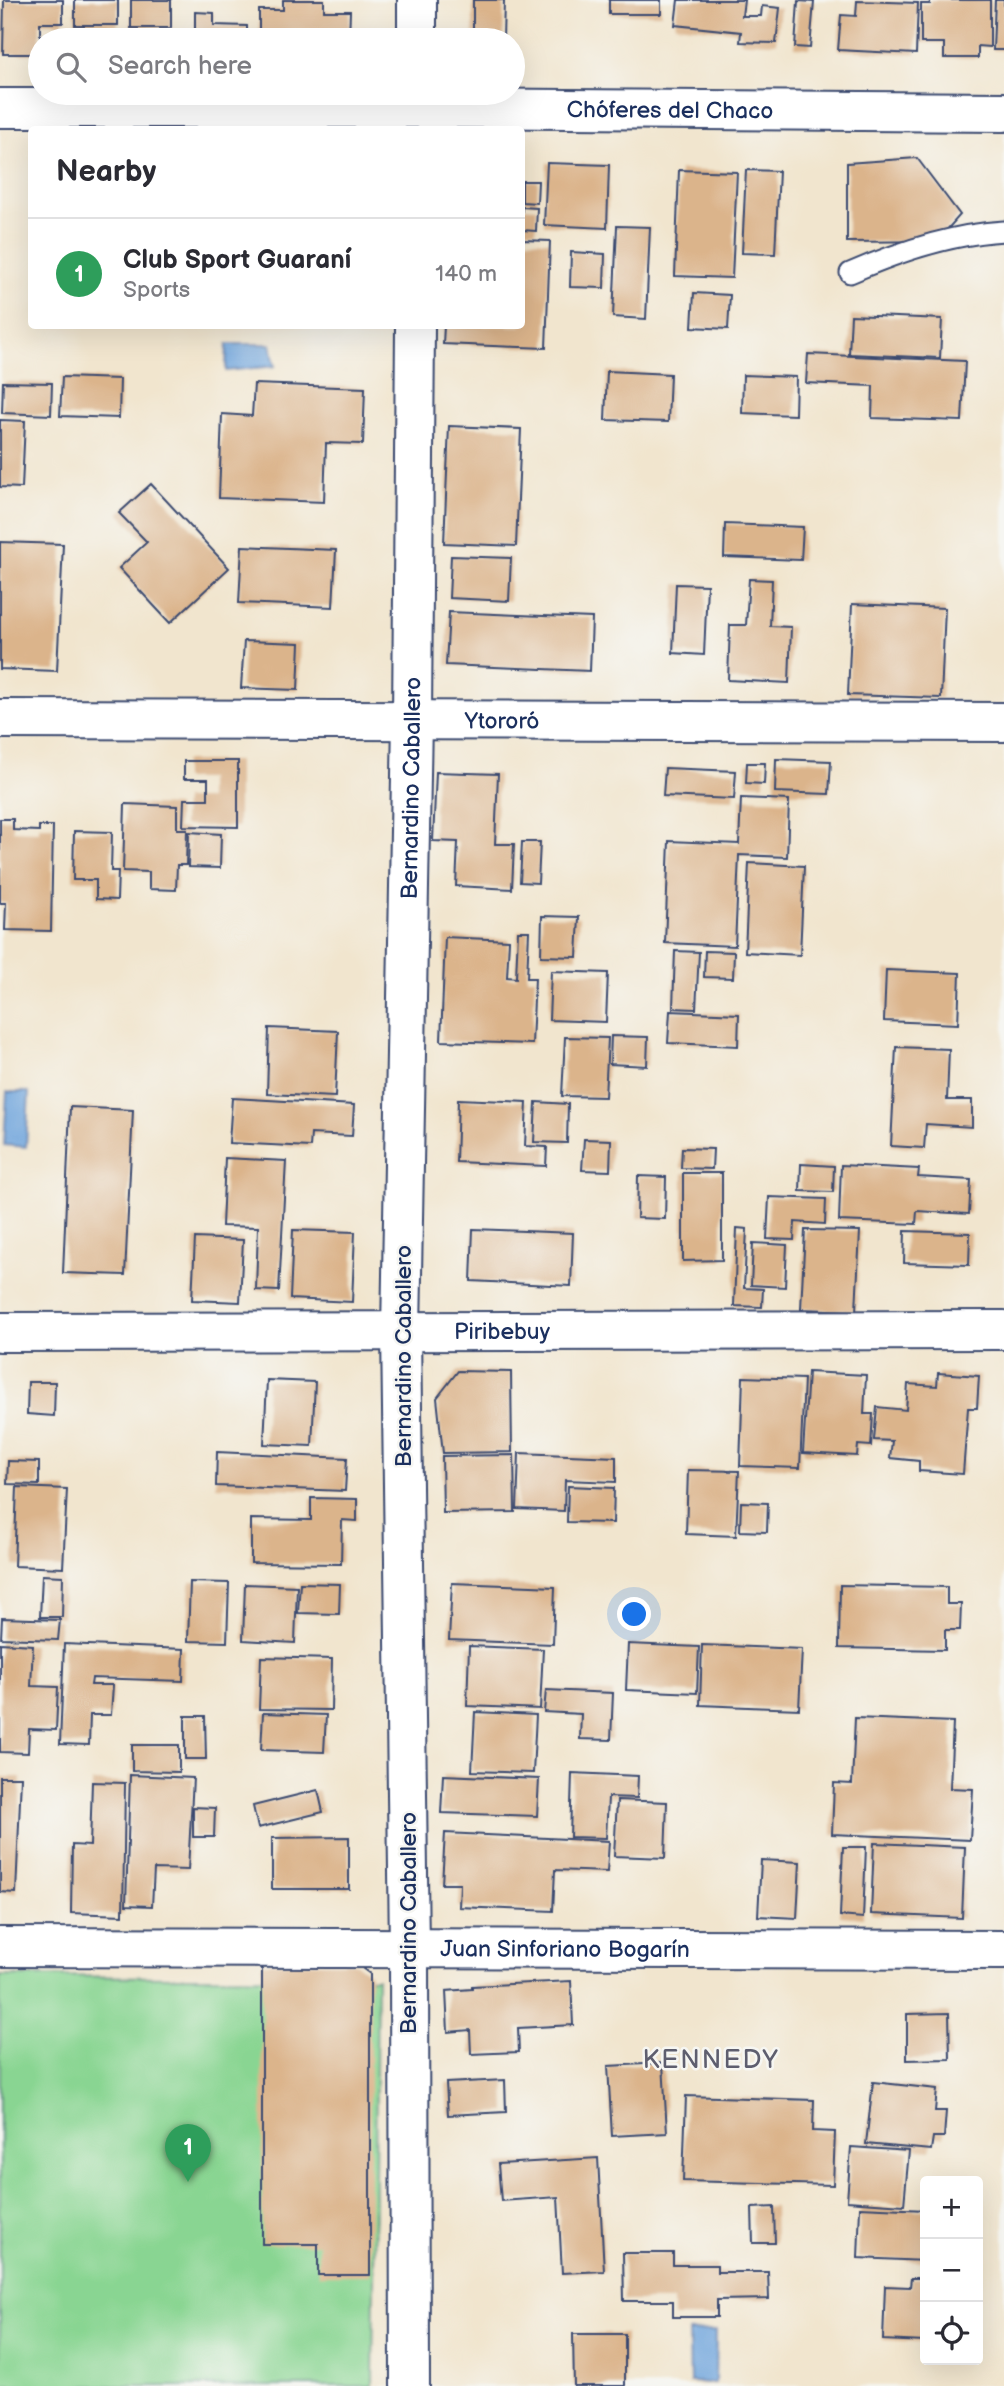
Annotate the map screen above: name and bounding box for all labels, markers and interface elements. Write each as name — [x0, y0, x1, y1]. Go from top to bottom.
search box — [28, 28, 525, 105]
icon: search — [52, 48, 90, 86]
text: Search here — [108, 51, 252, 82]
street label: Chóferes del Chaco — [567, 96, 773, 125]
text: Nearby — [56, 154, 156, 190]
text: Club Sport Guaraní — [123, 245, 351, 276]
text: 1 — [74, 260, 84, 288]
text: 140 m — [435, 260, 497, 288]
text: Sports — [123, 276, 190, 304]
street label: Bernardino Caballero — [396, 677, 427, 900]
street label: Ytororó — [464, 707, 539, 736]
street label: Bernardino Caballero — [390, 1245, 418, 1467]
street label: Piribebuy — [454, 1318, 551, 1346]
your location — [617, 1597, 651, 1631]
street label: Bernardino Caballero — [395, 1812, 423, 2034]
street label: Juan Sinforiano Bogarín — [440, 1935, 690, 1964]
district label: KENNEDY — [642, 2045, 780, 2076]
pin: 1 — [165, 2124, 211, 2182]
map controls — [920, 2176, 983, 2365]
button: + — [920, 2176, 983, 2239]
button: − — [920, 2239, 983, 2302]
button: locate — [920, 2302, 983, 2365]

